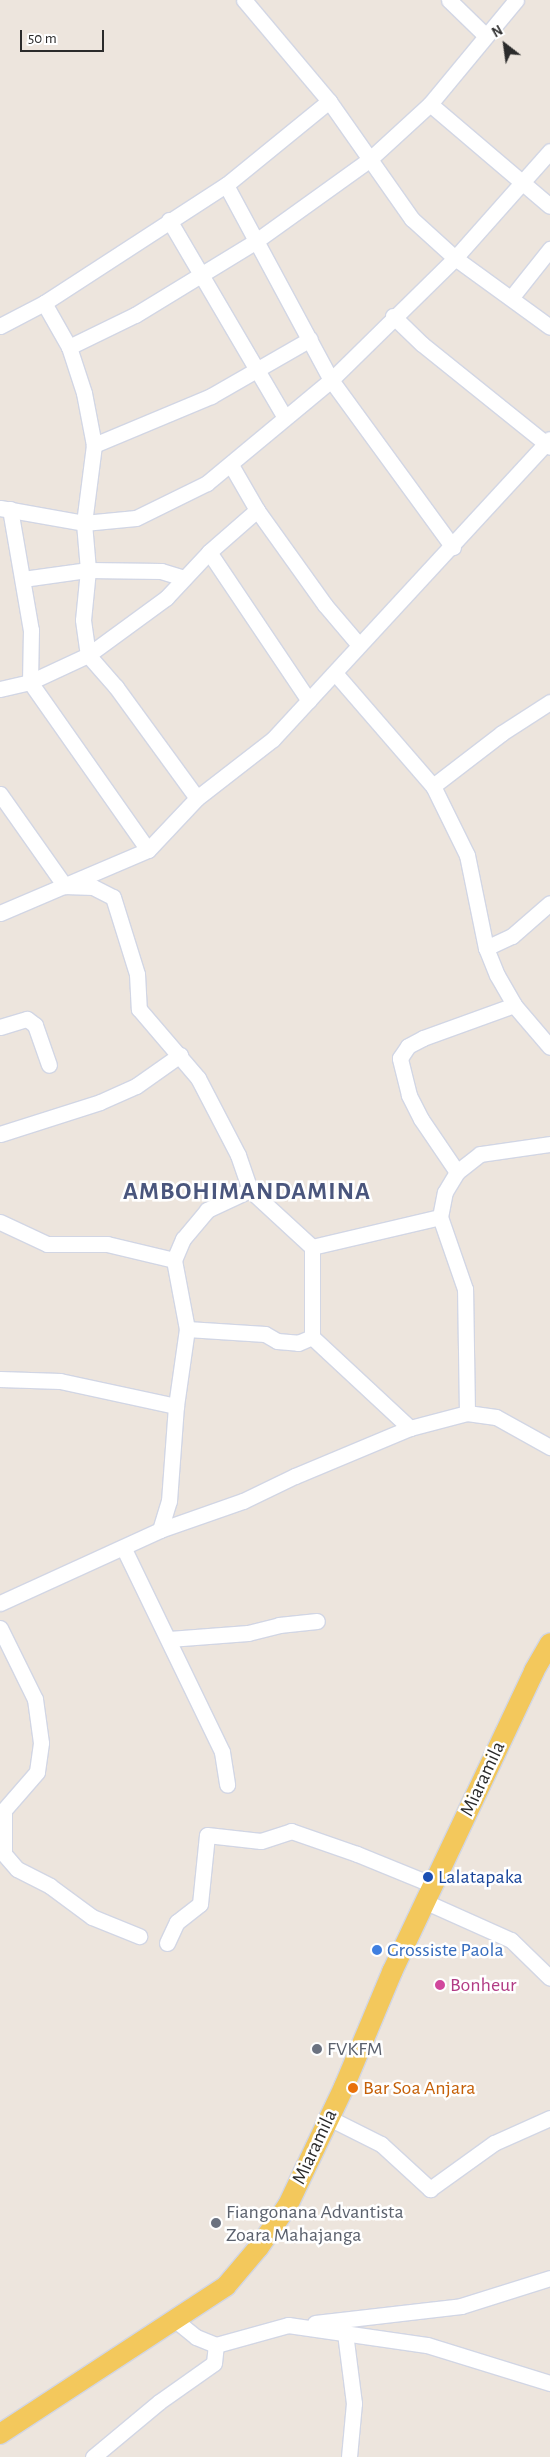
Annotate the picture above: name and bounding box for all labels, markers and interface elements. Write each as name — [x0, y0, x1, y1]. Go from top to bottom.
scale bar — [22, 20, 106, 52]
north arrow — [480, 20, 530, 70]
text: N — [490, 24, 505, 41]
text: 50 m — [28, 31, 57, 46]
district label: AMBOHIMANDAMINA — [121, 1177, 373, 1207]
street label: Miaramila — [455, 1738, 511, 1820]
place label: Lalatapaka — [438, 1865, 523, 1889]
marker: Lalatapaka — [422, 1871, 434, 1883]
place label: Grossiste Paola — [387, 1938, 504, 1962]
marker: Grossiste Paola — [371, 1944, 383, 1956]
place label: Bonheur — [450, 1973, 517, 1997]
marker: Bonheur — [434, 1979, 446, 1991]
place label: FVKFM — [327, 2037, 382, 2061]
marker: FVKFM — [311, 2043, 323, 2055]
place label: Bar Soa Anjara — [363, 2076, 475, 2100]
marker: Bar Soa Anjara — [347, 2082, 359, 2094]
street label: Miaramila — [287, 2106, 343, 2188]
place label: Fiangonana Advantista Zoara Mahajanga — [226, 2200, 404, 2247]
marker: Fiangonana Advantista Zoara Mahajanga — [210, 2217, 222, 2229]

